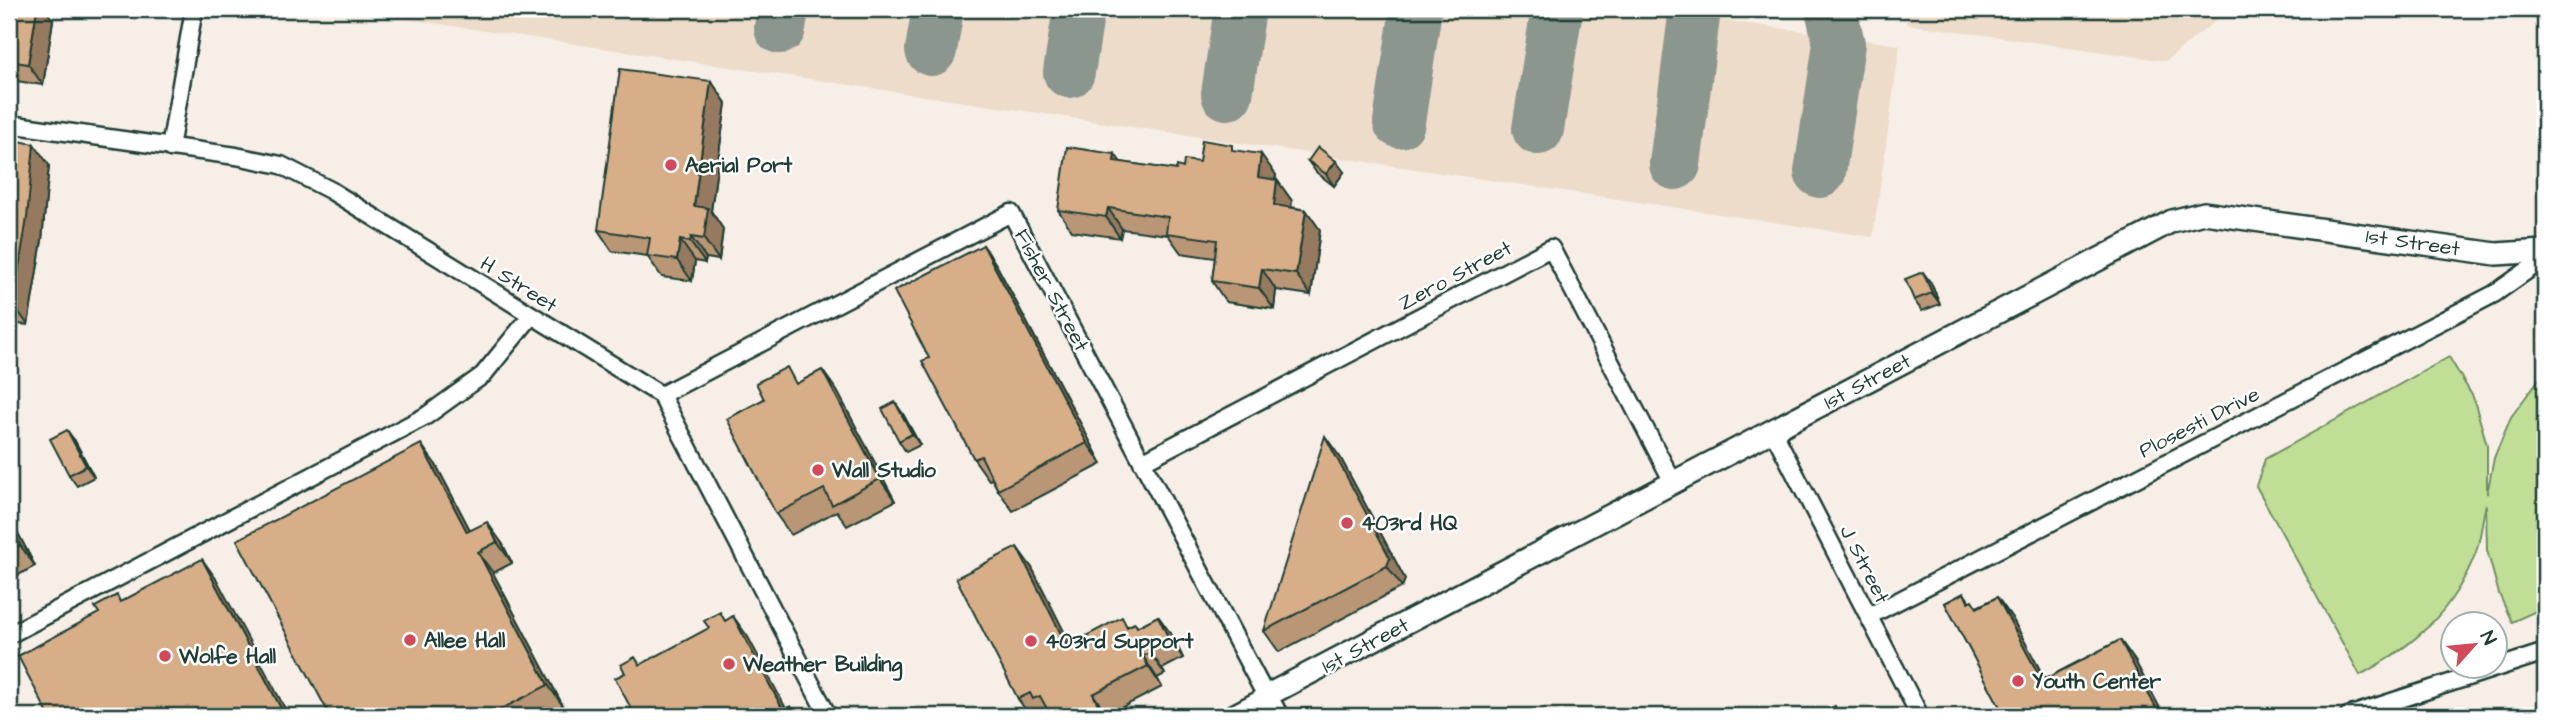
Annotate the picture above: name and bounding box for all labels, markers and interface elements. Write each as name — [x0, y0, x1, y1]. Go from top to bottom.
place label: Aerial Port — [685, 151, 793, 180]
marker: Aerial Port — [663, 157, 679, 173]
street label: 1st Street — [2364, 222, 2462, 264]
street label: Fisher Street — [1007, 224, 1096, 357]
street label: Zero Street — [1393, 233, 1517, 317]
street label: H Street — [475, 249, 563, 320]
street label: 1st Street — [1819, 346, 1916, 417]
street label: Plosesti Drive — [2134, 380, 2264, 465]
place label: Wall Studio — [831, 456, 936, 485]
marker: Wall Studio — [810, 462, 826, 478]
place label: 403rd HQ — [1361, 509, 1458, 538]
marker: 403rd HQ — [1339, 515, 1355, 531]
street label: J Street — [1832, 520, 1897, 609]
street label: 1st Street — [1317, 610, 1414, 681]
north arrow — [2438, 610, 2508, 680]
place label: Allee Hall — [424, 626, 506, 655]
place label: 403rd Support — [1045, 627, 1194, 657]
text: N — [2473, 627, 2503, 649]
marker: Allee Hall — [402, 632, 418, 648]
marker: 403rd Support — [1023, 633, 1039, 649]
place label: Wolfe Hall — [178, 642, 277, 671]
marker: Wolfe Hall — [157, 648, 173, 664]
place label: Weather Building — [742, 650, 903, 681]
marker: Weather Building — [721, 656, 737, 672]
place label: Youth Center — [2032, 667, 2162, 696]
marker: Youth Center — [2010, 673, 2026, 689]

